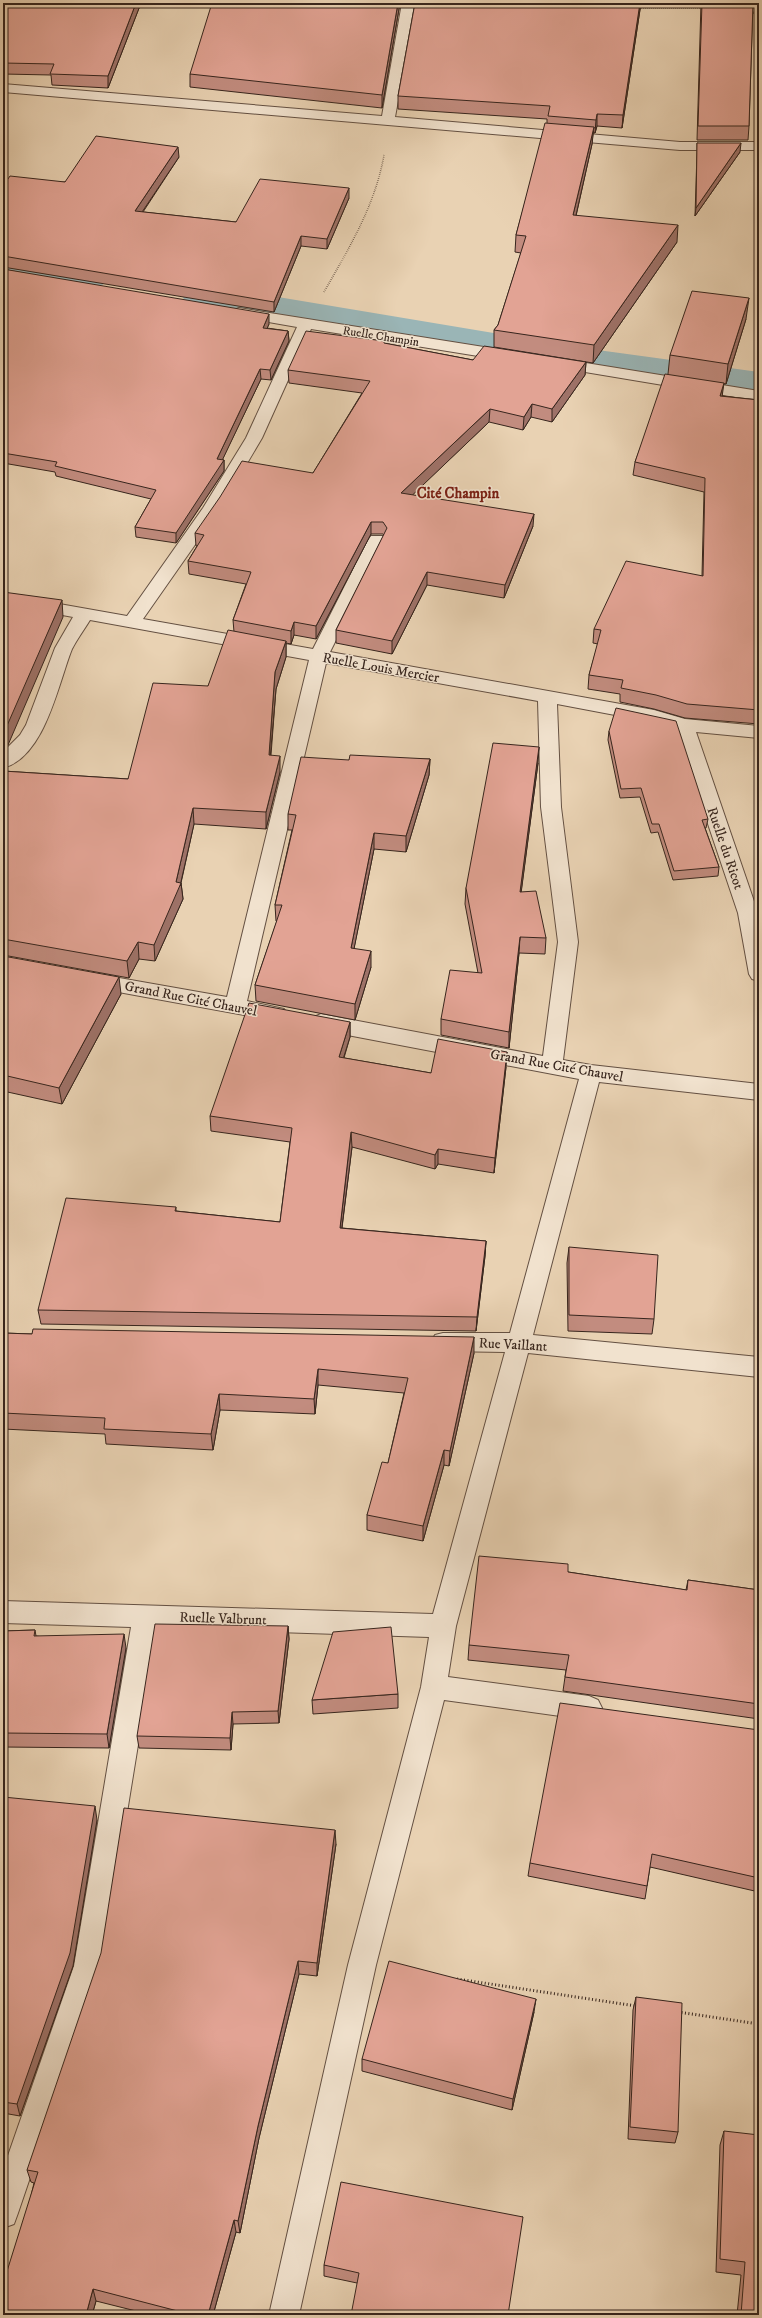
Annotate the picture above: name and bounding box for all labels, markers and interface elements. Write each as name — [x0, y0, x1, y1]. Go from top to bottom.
street label: Ruelle Champin — [342, 323, 421, 350]
district label: Cité Champin — [417, 484, 499, 503]
street label: Ruelle Louis Mercier — [321, 649, 441, 687]
street label: Ruelle du Ricot — [703, 805, 748, 892]
street label: Grand Rue Cité Chauvel — [123, 977, 259, 1021]
street label: Grand Rue Cité Chauvel — [489, 1045, 625, 1087]
street label: Rue Vaillant — [478, 1334, 548, 1356]
street label: Ruelle Valbrunt — [179, 1608, 267, 1630]

